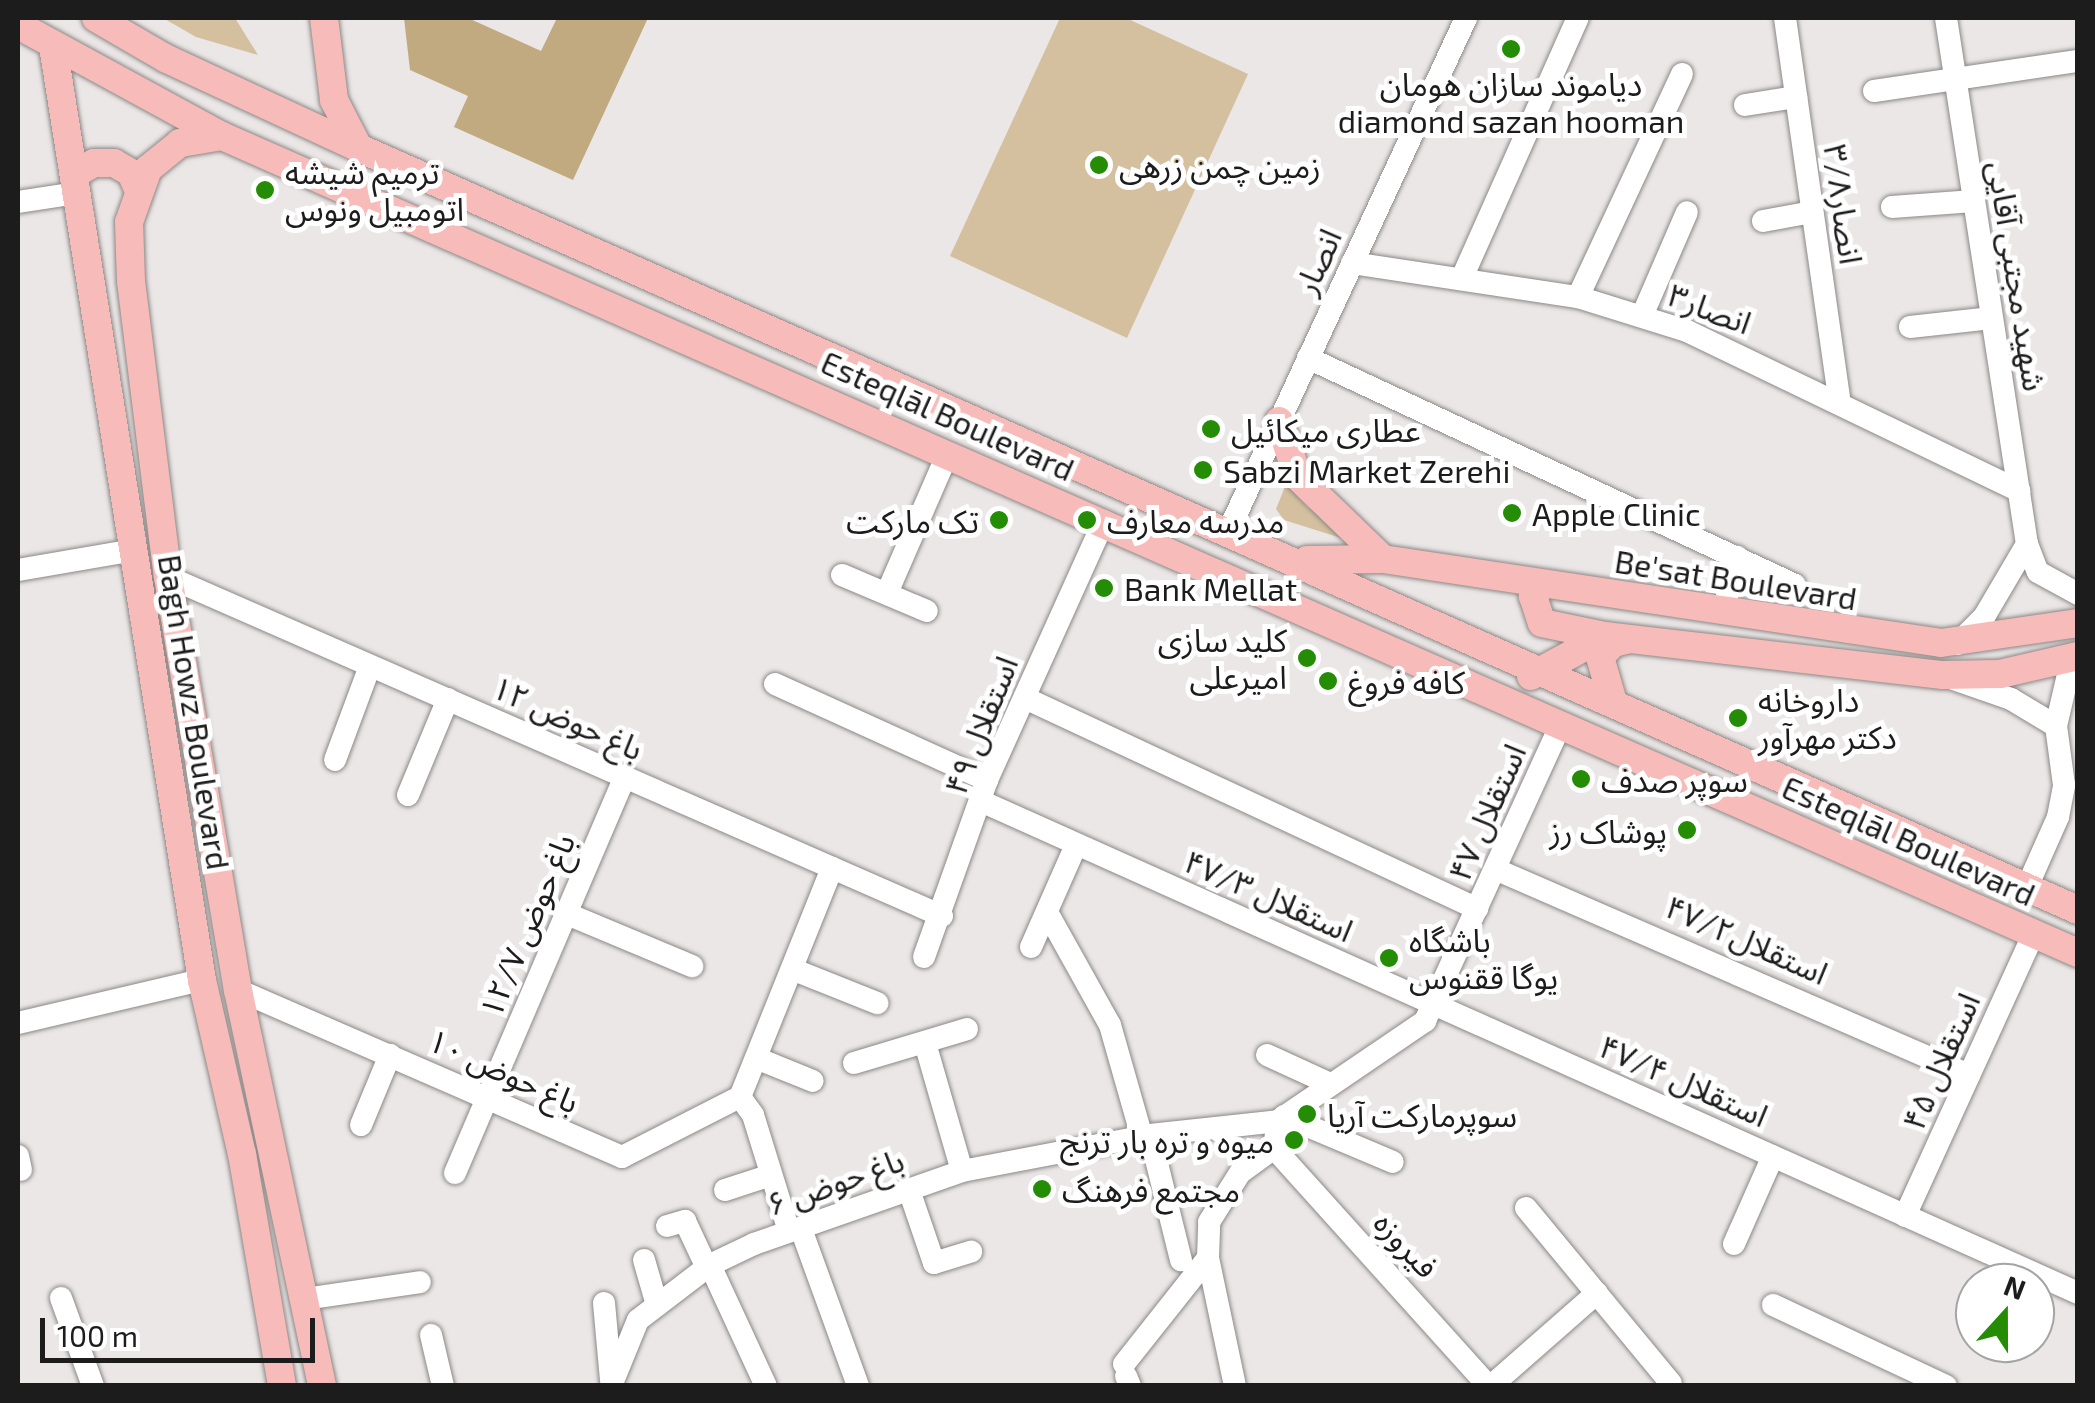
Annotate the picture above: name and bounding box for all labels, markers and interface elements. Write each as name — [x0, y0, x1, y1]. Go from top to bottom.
marker: دیاموند سازان هومان diamond sazan hooman — [1500, 38, 1522, 60]
place label: دیاموند سازان هومان diamond sazan hooman — [1338, 65, 1684, 140]
street label: انصار۳/۸ — [1817, 142, 1871, 266]
place label: زمین چمن زرهی — [1119, 146, 1321, 184]
place label: ترمیم شیشه اتومبیل ونوس — [285, 153, 464, 228]
marker: زمین چمن زرهی — [1088, 154, 1110, 176]
street label: شهید مجتبی آقایی — [1981, 158, 2055, 394]
marker: ترمیم شیشه اتومبیل ونوس — [254, 179, 276, 201]
street label: انصار — [1285, 222, 1349, 300]
street label: انصار۳ — [1663, 275, 1757, 341]
street label: Esteqlāl Boulevard — [815, 342, 1081, 488]
place label: عطاری میکائیل — [1231, 410, 1421, 448]
marker: عطاری میکائیل — [1200, 418, 1222, 440]
place label: Sabzi Market Zerehi — [1223, 451, 1510, 489]
marker: Sabzi Market Zerehi — [1192, 459, 1214, 481]
place label: Apple Clinic — [1532, 494, 1701, 532]
place label: تک مارکت — [846, 501, 979, 539]
place label: مدرسه معارف — [1107, 501, 1284, 539]
marker: Apple Clinic — [1501, 502, 1523, 524]
marker: تک مارکت — [988, 509, 1010, 531]
marker: مدرسه معارف — [1076, 509, 1098, 531]
street label: Be'sat Boulevard — [1612, 541, 1860, 617]
street label: Bagh Howz Boulevard — [151, 552, 239, 872]
place label: Bank Mellat — [1124, 569, 1297, 607]
marker: Bank Mellat — [1093, 577, 1115, 599]
place label: کلید سازی امیرعلی — [1158, 621, 1287, 696]
marker: کلید سازی امیرعلی — [1296, 647, 1318, 669]
street label: ۴۹ استقلال — [935, 650, 1025, 800]
place label: کافه فروغ — [1348, 662, 1465, 700]
street label: ۱۲ باغ حوض — [487, 667, 649, 767]
marker: کافه فروغ — [1317, 670, 1339, 692]
place label: داروخانه دکتر مهرآور — [1758, 681, 1897, 756]
marker: داروخانه دکتر مهرآور — [1727, 707, 1749, 729]
street label: ۴۷ استقلال — [1439, 738, 1533, 886]
place label: سوپر صدف — [1601, 760, 1748, 798]
street label: Esteqlāl Boulevard — [1776, 767, 2042, 913]
marker: سوپر صدف — [1570, 768, 1592, 790]
place label: پوشاک رز — [1549, 811, 1667, 849]
marker: پوشاک رز — [1676, 819, 1698, 841]
street label: ۱۲/۷ باغ حوض — [470, 827, 582, 1023]
street label: ۴۷/۳ استقلال — [1179, 841, 1359, 949]
street label: استقلال۴۷/۲ — [1660, 886, 1834, 992]
place label: باشگاه یوگا ققنوس — [1409, 921, 1558, 996]
marker: باشگاه یوگا ققنوس — [1378, 947, 1400, 969]
street label: ۴۵ استقلال — [1893, 987, 1987, 1135]
street label: ۱۰ باغ حوض — [423, 1020, 585, 1120]
street label: ۴۷/۴ استقلال — [1594, 1026, 1774, 1134]
place label: سوپرمارکت آریا — [1327, 1095, 1517, 1133]
marker: سوپرمارکت آریا — [1296, 1103, 1318, 1125]
place label: میوه و تره بار ترنج — [1060, 1121, 1274, 1159]
marker: میوه و تره بار ترنج — [1283, 1129, 1305, 1151]
street label: ۶ باغ حوض — [761, 1140, 909, 1222]
place label: مجتمع فرهنگ — [1062, 1170, 1240, 1208]
marker: مجتمع فرهنگ — [1031, 1178, 1053, 1200]
street label: فیروزه — [1367, 1203, 1447, 1285]
north arrow — [1955, 1263, 2055, 1363]
text: N — [2000, 1267, 2031, 1306]
scale bar — [45, 1298, 320, 1360]
text: 100 m — [57, 1317, 138, 1353]

